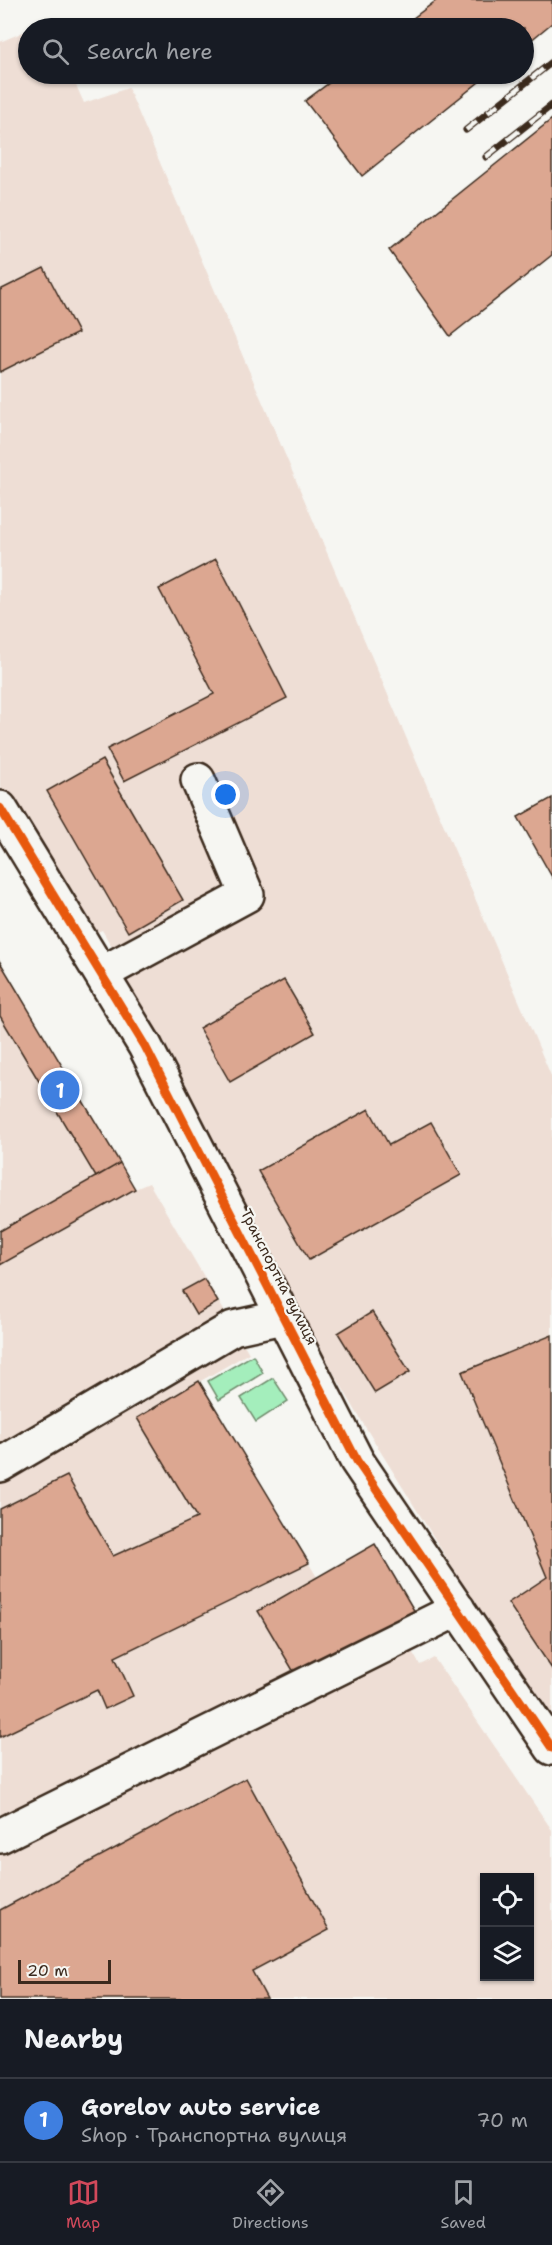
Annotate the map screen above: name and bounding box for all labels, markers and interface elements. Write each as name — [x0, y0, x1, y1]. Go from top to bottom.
search box — [18, 18, 534, 84]
icon: search — [39, 35, 72, 68]
text: Search here — [87, 37, 213, 66]
your location — [211, 780, 240, 809]
pin: 1 — [40, 1068, 80, 1112]
street label: Транспортна вулиця — [236, 1206, 322, 1348]
map controls — [480, 1873, 534, 1981]
button: locate — [480, 1873, 534, 1927]
button: layers — [480, 1927, 534, 1981]
scale bar — [18, 1957, 111, 1984]
text: 20 m — [27, 1960, 68, 1981]
text: Nearby — [24, 2021, 123, 2056]
text: Gorelov auto service — [81, 2093, 320, 2122]
text: 1 — [39, 2107, 48, 2133]
text: 70 m — [476, 2107, 528, 2133]
text: Shop · Транспортна вулиця — [81, 2122, 347, 2148]
tab: Map — [66, 2176, 100, 2233]
tab: Directions — [232, 2176, 309, 2233]
tab: Saved — [441, 2176, 486, 2233]

